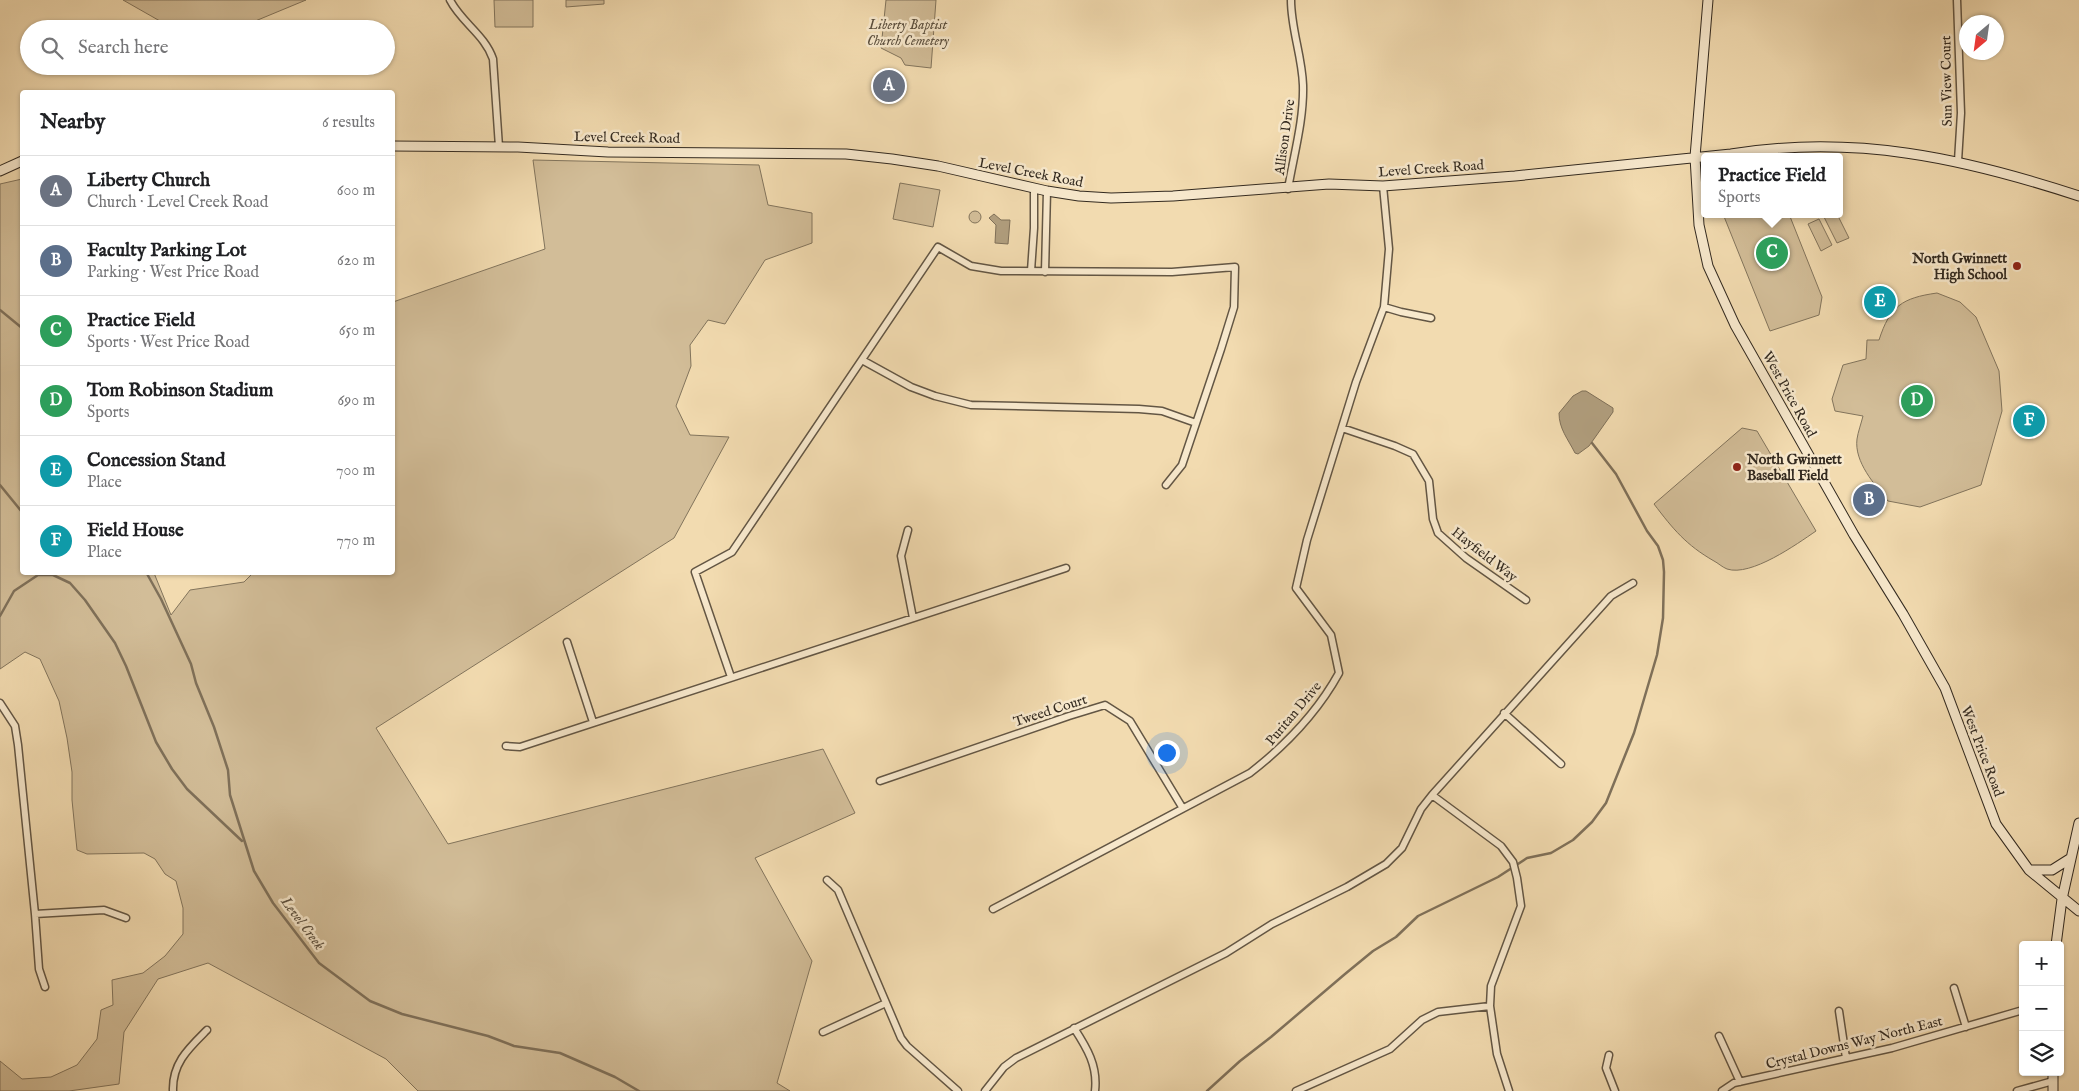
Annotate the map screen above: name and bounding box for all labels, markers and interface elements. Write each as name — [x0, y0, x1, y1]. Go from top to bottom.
north arrow — [1959, 15, 2004, 60]
park label: Liberty Baptist Church Cemetery — [867, 16, 950, 50]
search box — [20, 20, 395, 75]
icon: search — [38, 34, 66, 62]
street label: Sun View Court — [1937, 35, 1957, 127]
text: Search here — [78, 36, 169, 60]
pin: A — [873, 67, 905, 105]
street label: Allison Drive — [1271, 97, 1299, 177]
text: Nearby — [40, 109, 105, 136]
text: 6 results — [322, 113, 375, 133]
street label: Level Creek Road — [574, 128, 681, 148]
popup — [1701, 153, 1843, 218]
street label: Level Creek Road — [977, 154, 1085, 192]
street label: Level Creek Road — [1378, 156, 1485, 182]
text: Practice Field — [1718, 164, 1826, 188]
text: Liberty Church — [87, 169, 210, 193]
text: A — [51, 181, 61, 201]
text: 600 m — [337, 181, 375, 201]
text: Sports — [1718, 188, 1760, 208]
text: Church · Level Creek Road — [87, 193, 268, 213]
pin: C — [1756, 234, 1788, 272]
text: Faculty Parking Lot — [87, 239, 247, 263]
place label: North Gwinnett High School — [1911, 250, 2008, 284]
text: B — [51, 251, 61, 271]
text: 620 m — [337, 251, 375, 271]
marker: North Gwinnett High School — [2011, 260, 2023, 272]
text: Parking · West Price Road — [87, 263, 259, 283]
pin: E — [1864, 283, 1896, 321]
text: Practice Field — [87, 309, 195, 333]
text: C — [50, 321, 62, 341]
text: 650 m — [339, 321, 375, 341]
text: Sports · West Price Road — [87, 333, 250, 353]
street label: West Price Road — [1758, 348, 1821, 441]
text: Tom Robinson Stadium — [87, 379, 273, 403]
pin: D — [1901, 382, 1933, 420]
text: D — [50, 391, 62, 411]
text: 690 m — [338, 391, 375, 411]
pin: F — [2013, 402, 2045, 440]
text: Sports — [87, 403, 129, 423]
text: Concession Stand — [87, 449, 225, 473]
place label: North Gwinnett Baseball Field — [1746, 451, 1842, 485]
text: E — [50, 461, 62, 481]
text: 700 m — [336, 461, 375, 481]
marker: North Gwinnett Baseball Field — [1731, 461, 1743, 473]
text: Place — [87, 473, 122, 493]
pin: B — [1853, 481, 1885, 519]
text: Field House — [87, 519, 184, 543]
street label: Hayfield Way — [1448, 523, 1521, 586]
text: F — [51, 531, 61, 551]
text: 770 m — [336, 531, 375, 551]
text: Place — [87, 543, 122, 563]
street label: Puritan Drive — [1262, 677, 1326, 749]
street label: Tweed Court — [1011, 691, 1090, 731]
street label: West Price Road — [1956, 703, 2008, 800]
your location — [1154, 740, 1180, 766]
water label: Level Creek — [276, 892, 329, 954]
map controls — [2019, 941, 2064, 1076]
button: + — [2019, 941, 2064, 986]
button: − — [2019, 986, 2064, 1031]
street label: Crystal Downs Way North East — [1764, 1012, 1945, 1074]
button: layers — [2019, 1031, 2064, 1076]

